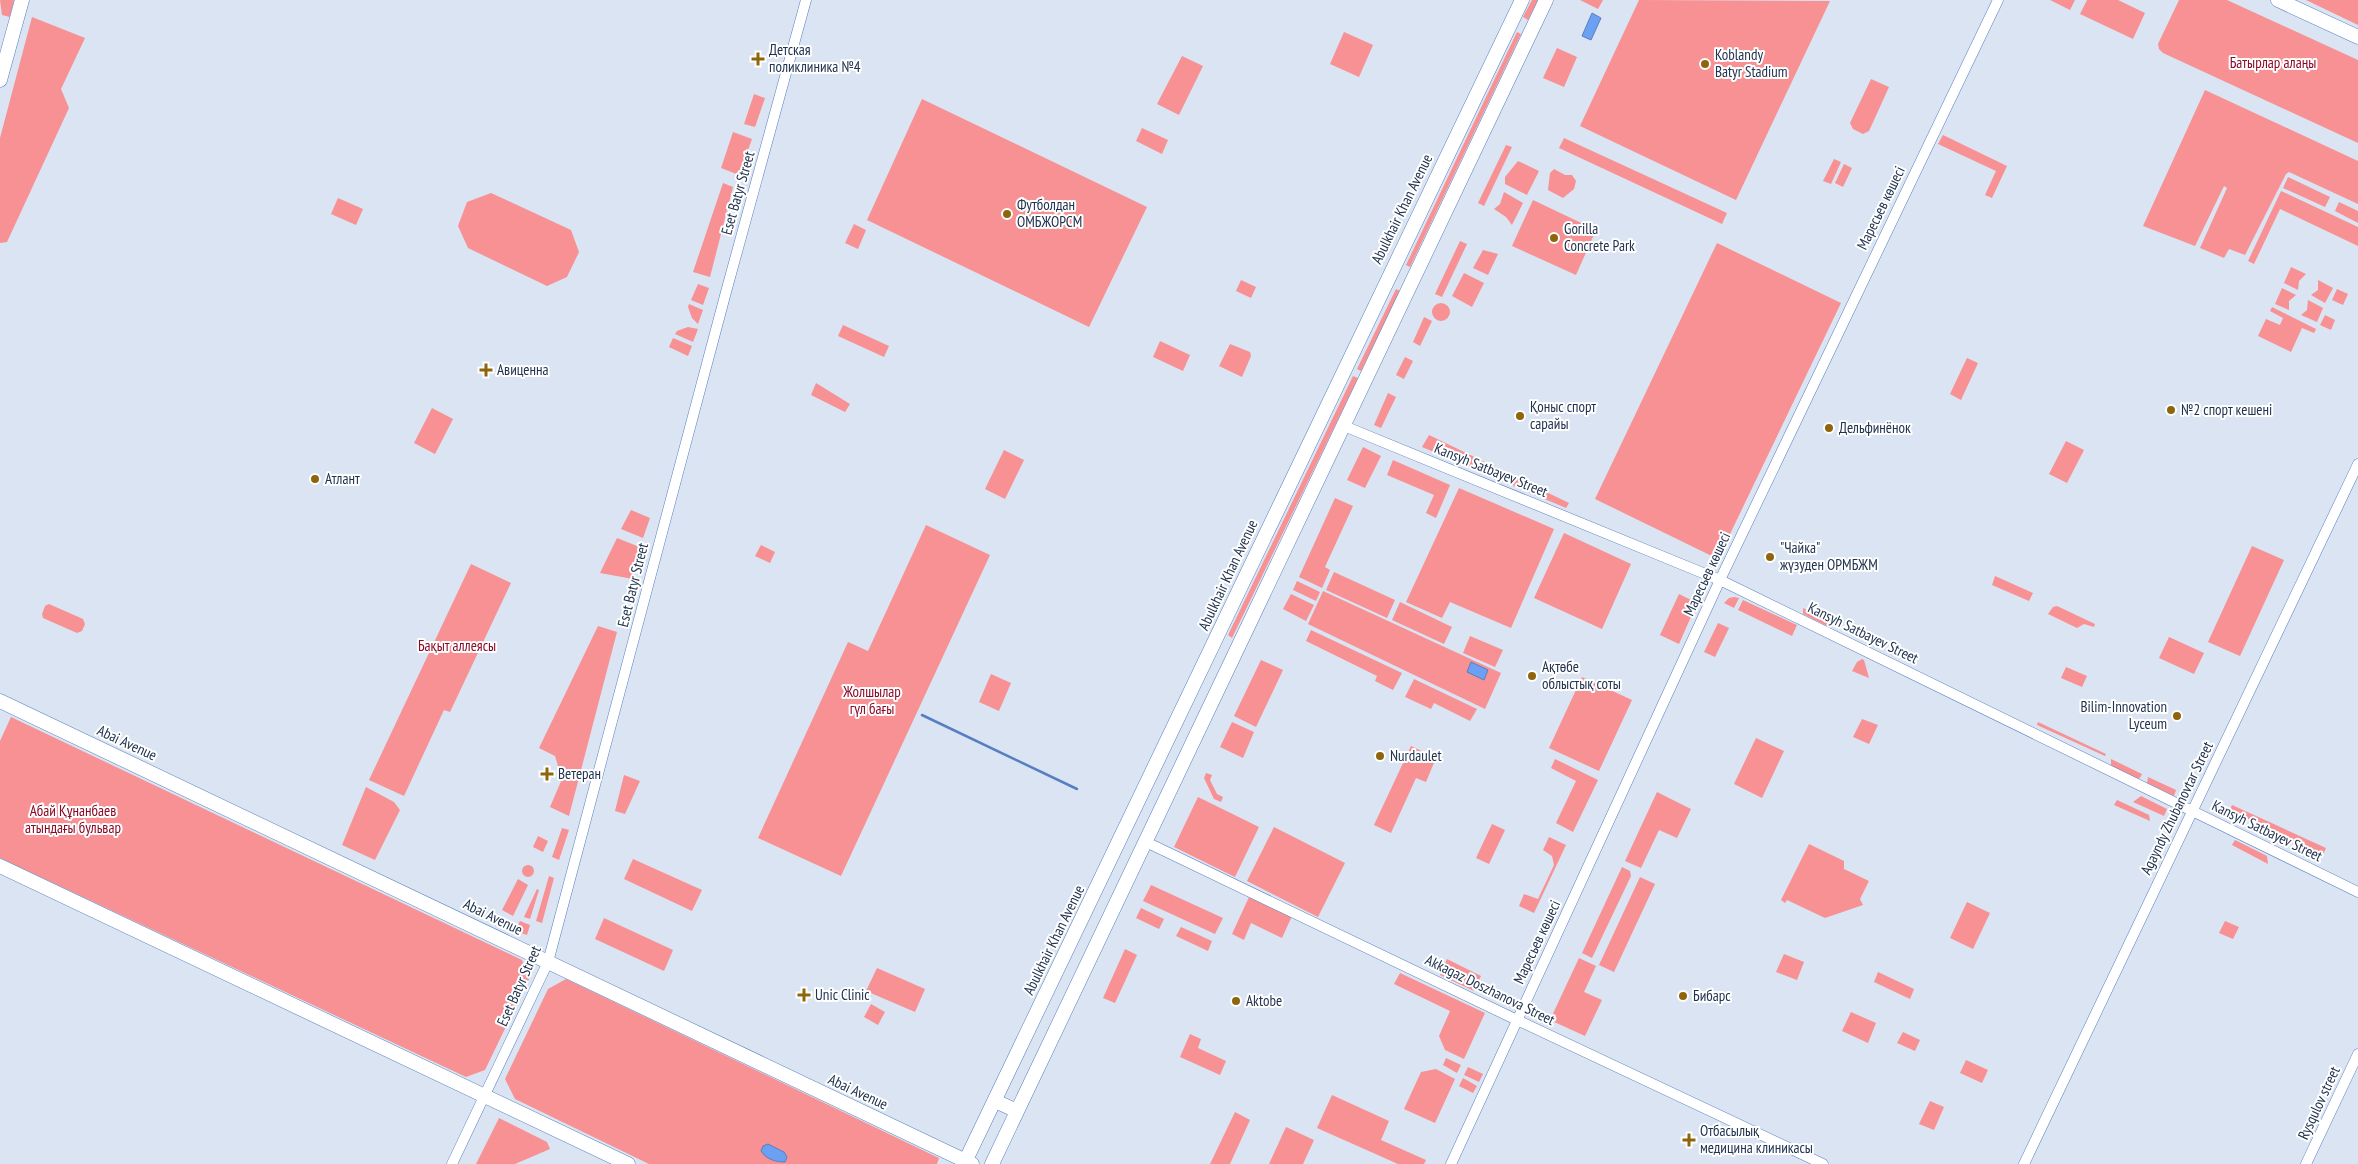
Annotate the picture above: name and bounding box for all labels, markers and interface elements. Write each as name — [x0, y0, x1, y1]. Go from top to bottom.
place label: Детская поликлиника №4 — [769, 40, 861, 76]
place label: Koblandy Batyr Stadium — [1715, 45, 1788, 81]
marker: Детская поликлиника №4 — [751, 52, 765, 66]
park label: Батырлар алаңы — [2230, 53, 2316, 72]
marker: Koblandy Batyr Stadium — [1699, 58, 1711, 70]
street label: Eset Batyr Street — [717, 149, 759, 237]
street label: Abulkhair Khan Avenue — [1367, 151, 1436, 267]
street label: Маресьев көшесі — [1852, 163, 1909, 252]
place label: Футболдан ОМБЖОРСМ — [1017, 195, 1082, 231]
marker: Футболдан ОМБЖОРСМ — [1001, 208, 1013, 220]
place label: Gorilla Concrete Park — [1564, 219, 1635, 255]
marker: Gorilla Concrete Park — [1548, 232, 1560, 244]
place label: Авиценна — [497, 360, 549, 379]
marker: Авиценна — [479, 363, 493, 377]
place label: Қоныс спорт сарайы — [1530, 397, 1596, 433]
place label: №2 спорт кешені — [2181, 400, 2272, 419]
marker: №2 спорт кешені — [2165, 404, 2177, 416]
marker: Қоныс спорт сарайы — [1514, 410, 1526, 422]
place label: Дельфинёнок — [1839, 418, 1911, 437]
marker: Дельфинёнок — [1823, 422, 1835, 434]
street label: Kansyh Satbayev Street — [1432, 438, 1551, 501]
place label: Атлант — [325, 469, 360, 488]
marker: Атлант — [309, 473, 321, 485]
street label: Abulkhair Khan Avenue — [1194, 516, 1261, 633]
street label: Маресьев көшесі — [1679, 529, 1734, 619]
place label: "Чайка" жүзуден ОРМБЖМ — [1780, 538, 1878, 574]
street label: Eset Batyr Street — [613, 541, 652, 629]
marker: "Чайка" жүзуден ОРМБЖМ — [1764, 551, 1776, 563]
street label: Kansyh Satbayev Street — [1805, 598, 1921, 667]
park label: Бақыт аллеясы — [418, 636, 496, 655]
place label: Ақтөбе облыстық соты — [1542, 657, 1621, 693]
marker: Ақтөбе облыстық соты — [1526, 670, 1538, 682]
park label: Жолшылар гүл бағы — [842, 682, 901, 718]
place label: Bilim-Innovation Lyceum — [2081, 697, 2167, 733]
marker: Bilim-Innovation Lyceum — [2171, 710, 2183, 722]
street label: Abai Avenue — [94, 721, 160, 765]
street label: Agayndy Zhubanovtar Street — [2136, 738, 2217, 877]
place label: Nurdaulet — [1390, 746, 1442, 765]
marker: Nurdaulet — [1374, 750, 1386, 762]
place label: Ветеран — [558, 764, 601, 783]
marker: Ветеран — [540, 767, 554, 781]
street label: Kansyh Satbayev Street — [2209, 796, 2325, 865]
park label: Абай Құнанбаев атындағы бульвар — [25, 801, 121, 837]
street label: Abulkhair Khan Avenue — [1019, 882, 1088, 998]
street label: Abai Avenue — [460, 894, 526, 939]
street label: Маресьев көшесі — [1509, 897, 1564, 987]
street label: Eset Batyr Street — [492, 943, 545, 1029]
street label: Akkagaz Doszhanova Street — [1422, 950, 1558, 1029]
place label: Unic Clinic — [815, 985, 870, 1004]
place label: Бибарс — [1693, 986, 1731, 1005]
marker: Unic Clinic — [797, 988, 811, 1002]
marker: Бибарс — [1677, 990, 1689, 1002]
place label: Aktobe — [1246, 991, 1282, 1010]
marker: Aktobe — [1230, 995, 1242, 1007]
street label: Rysqulov street — [2293, 1063, 2344, 1142]
street label: Abai Avenue — [825, 1070, 891, 1114]
place label: Отбасылық медицина клиникасы — [1700, 1121, 1813, 1157]
marker: Отбасылық медицина клиникасы — [1682, 1133, 1696, 1147]

